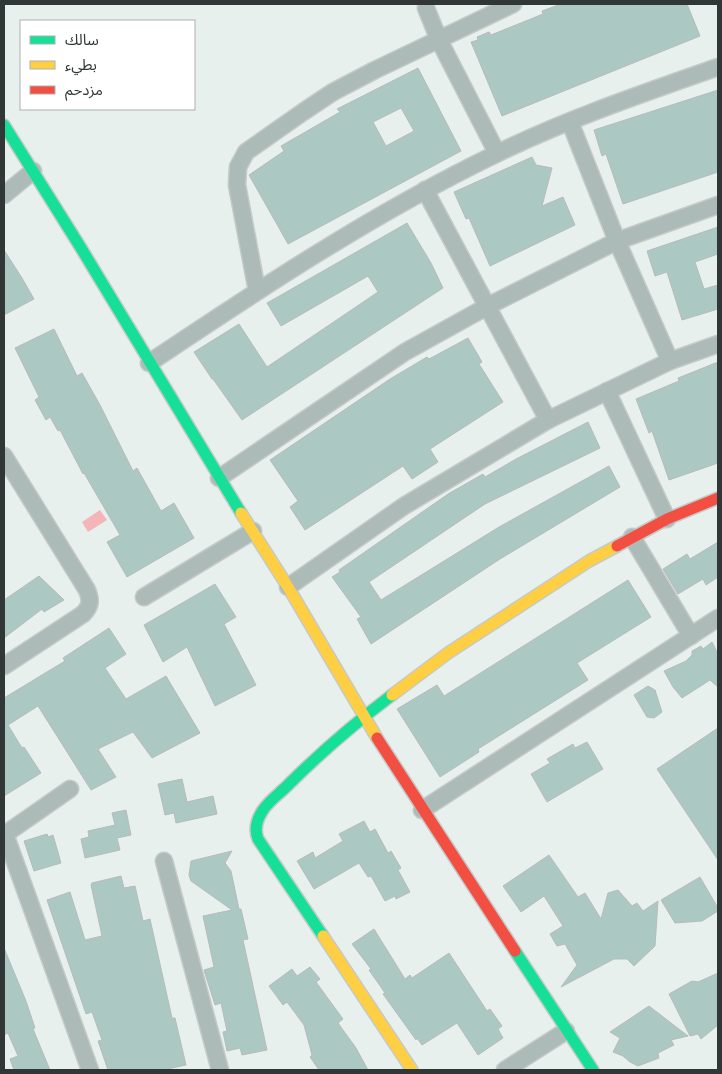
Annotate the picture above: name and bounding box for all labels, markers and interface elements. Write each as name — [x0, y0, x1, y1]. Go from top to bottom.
legend — [20, 20, 195, 110]
text: سالك — [65, 29, 99, 51]
text: بطيء — [65, 54, 97, 76]
text: مزدحم — [65, 79, 103, 101]

